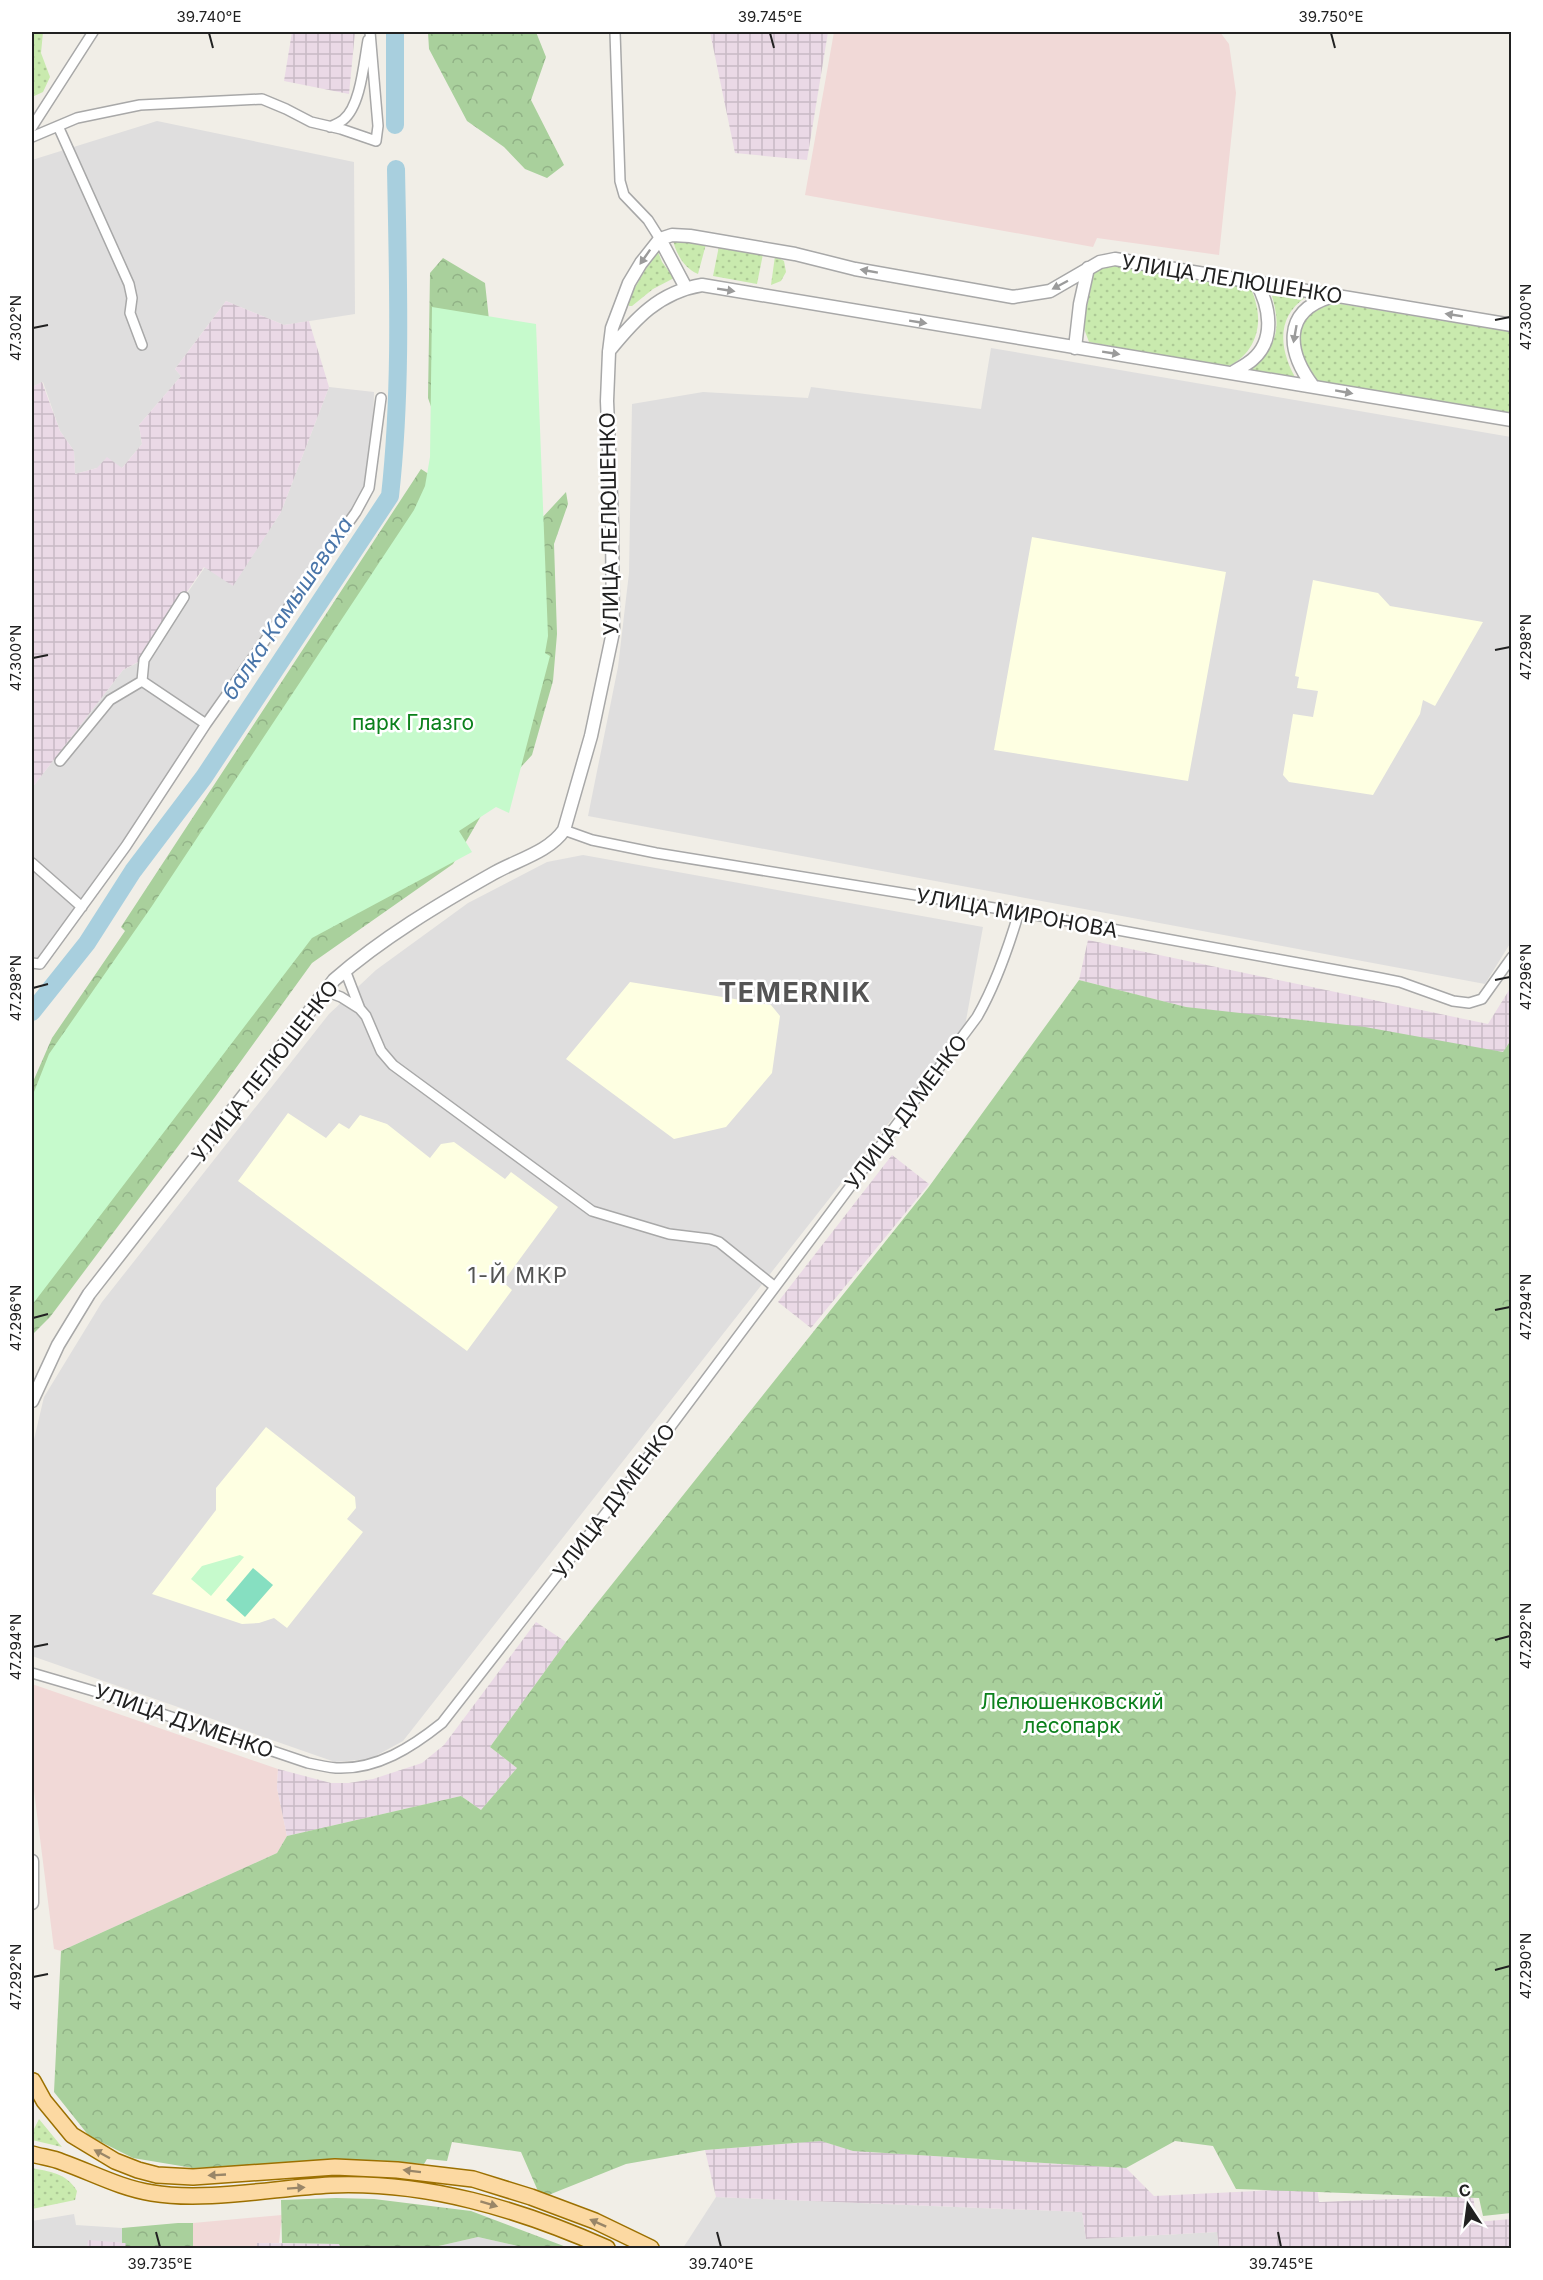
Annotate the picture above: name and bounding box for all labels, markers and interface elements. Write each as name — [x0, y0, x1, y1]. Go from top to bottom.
text: 39.740°E — [177, 7, 241, 26]
text: 39.745°E — [738, 7, 802, 26]
text: 39.750°E — [1298, 7, 1364, 26]
one-way arrow — [639, 249, 651, 265]
street label: УЛИЦА ЛЕЛЮШЕНКО — [1120, 249, 1344, 309]
one-way arrow — [860, 267, 879, 276]
one-way arrow — [1051, 280, 1068, 290]
text: 47.300°N — [1516, 284, 1535, 350]
one-way arrow — [716, 285, 735, 294]
text: 47.302°N — [6, 295, 25, 361]
one-way arrow — [1444, 311, 1463, 320]
one-way arrow — [909, 317, 928, 326]
one-way arrow — [1290, 324, 1299, 343]
one-way arrow — [1101, 349, 1120, 358]
one-way arrow — [1335, 387, 1354, 396]
street label: УЛИЦА ЛЕЛЮШЕНКО — [595, 412, 623, 636]
water label: балка Камышеваха — [216, 512, 358, 704]
text: 47.298°N — [1516, 614, 1535, 680]
text: 47.300°N — [6, 625, 25, 691]
park label: парк Глазго — [352, 710, 474, 735]
street label: УЛИЦА МИРОНОВА — [914, 883, 1120, 943]
text: 47.296°N — [1516, 944, 1535, 1010]
text: 47.298°N — [6, 955, 25, 1021]
street label: УЛИЦА ЛЕЛЮШЕНКО — [186, 975, 344, 1167]
district label: TEMERNIK — [718, 976, 872, 1009]
street label: УЛИЦА ДУМЕНКО — [840, 1030, 972, 1194]
district label: 1-Й МКР — [467, 1262, 569, 1288]
text: 47.294°N — [1516, 1274, 1535, 1340]
text: 47.296°N — [6, 1285, 25, 1351]
street label: УЛИЦА ДУМЕНКО — [548, 1419, 680, 1583]
text: 47.292°N — [1516, 1603, 1535, 1669]
text: 47.294°N — [6, 1614, 25, 1680]
street label: УЛИЦА ДУМЕНКО — [91, 1679, 277, 1763]
park label: Лелюшенковский лесопарк — [980, 1689, 1164, 1738]
text: 47.290°N — [1516, 1933, 1535, 1999]
text: 47.292°N — [6, 1944, 25, 2010]
one-way arrow — [94, 2149, 111, 2159]
one-way arrow — [402, 2167, 421, 2176]
one-way arrow — [208, 2171, 227, 2180]
north arrow — [1438, 2175, 1498, 2235]
text: С — [1457, 2179, 1473, 2201]
one-way arrow — [286, 2183, 305, 2193]
one-way arrow — [480, 2200, 498, 2209]
one-way arrow — [589, 2218, 607, 2228]
text: 39.735°E — [128, 2254, 192, 2273]
text: 39.740°E — [689, 2254, 753, 2273]
text: 39.745°E — [1249, 2254, 1313, 2273]

